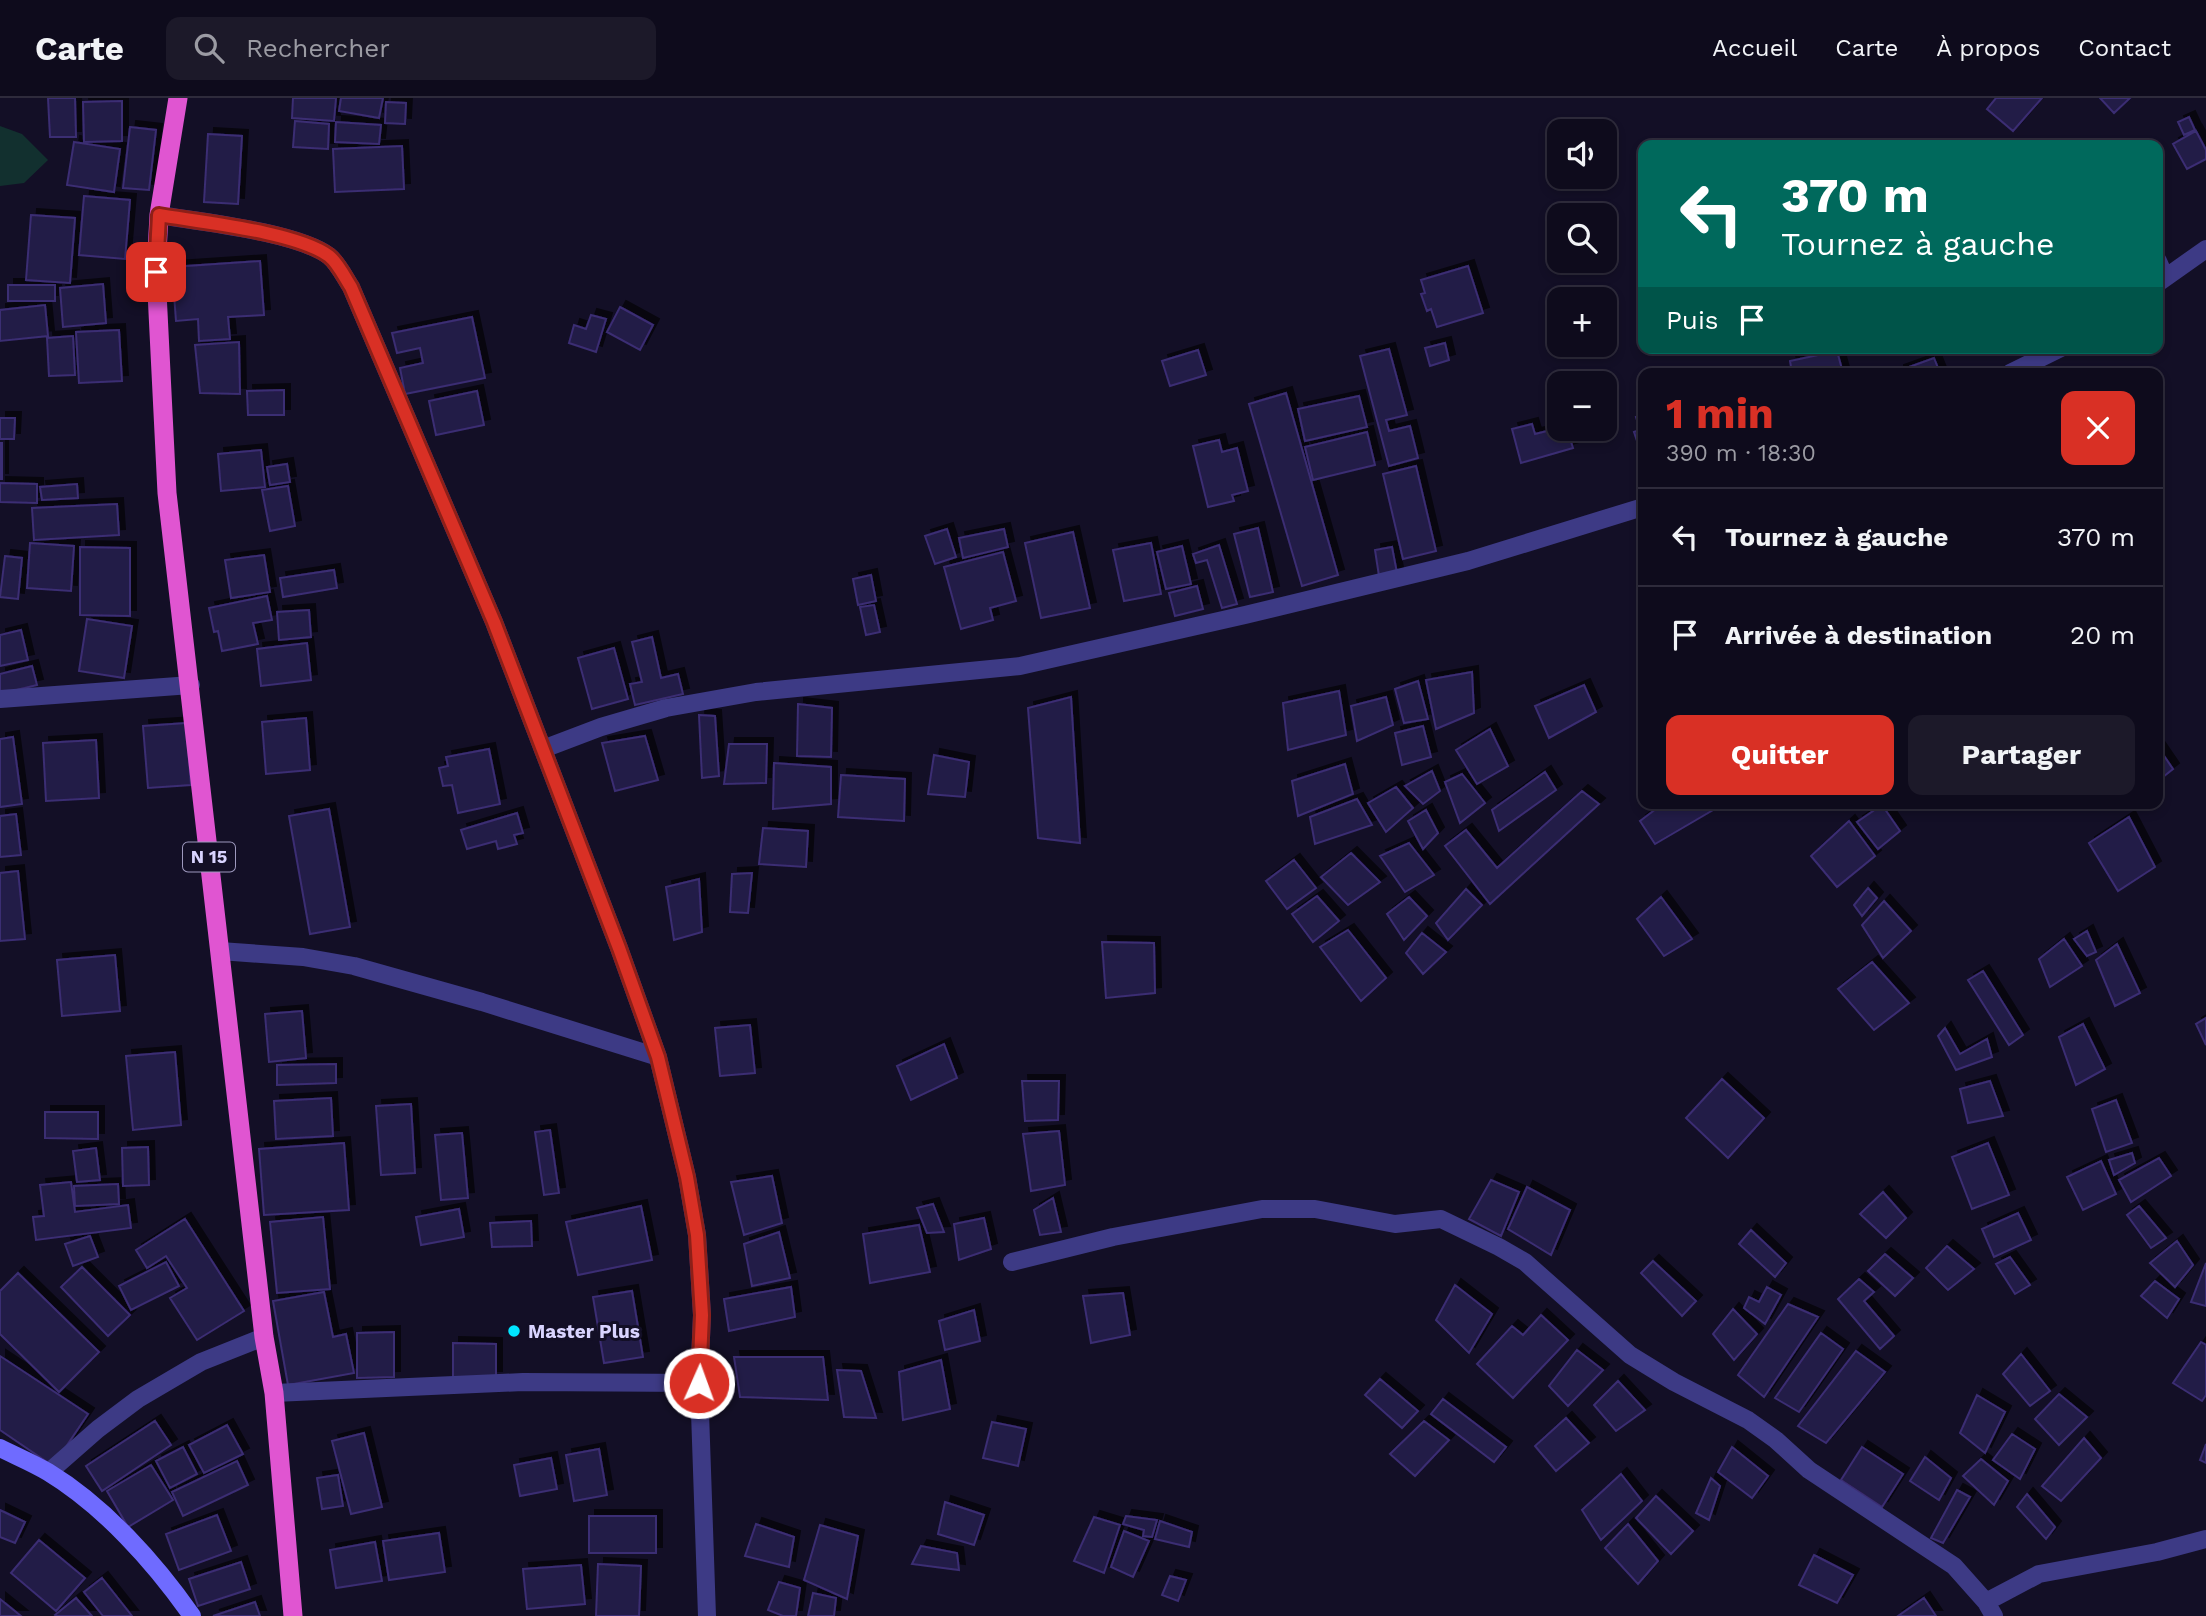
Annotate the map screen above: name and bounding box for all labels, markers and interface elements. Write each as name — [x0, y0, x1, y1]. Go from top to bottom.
search box — [166, 17, 656, 80]
text: Carte — [35, 29, 124, 68]
icon: search — [190, 29, 228, 67]
text: Rechercher — [246, 33, 390, 63]
text: Accueil — [1712, 34, 1797, 62]
text: Carte — [1835, 34, 1898, 62]
text: À propos — [1936, 34, 2040, 62]
text: Contact — [2078, 34, 2171, 62]
map controls — [1547, 119, 1617, 441]
button: sound — [1547, 119, 1617, 189]
text: 370 m — [1781, 166, 1929, 224]
icon: left — [1666, 168, 1757, 259]
button: search — [1547, 203, 1617, 273]
text: Tournez à gauche — [1781, 225, 2054, 263]
pin — [126, 242, 186, 302]
icon: arrive — [137, 253, 175, 291]
button: + — [1547, 287, 1617, 357]
icon: arrive — [1733, 301, 1771, 339]
text: Puis — [1666, 305, 1719, 335]
button: − — [1547, 371, 1617, 441]
text: 1 min — [1666, 389, 1774, 438]
button: close — [2061, 391, 2135, 465]
text: 390 m · 18:30 — [1666, 440, 1816, 467]
icon: left — [1666, 518, 1704, 556]
text: Tournez à gauche — [1725, 522, 1948, 552]
text: 370 m — [2057, 522, 2135, 552]
icon: arrive — [1666, 616, 1704, 654]
text: Arrivée à destination — [1725, 620, 1992, 650]
text: 20 m — [2070, 620, 2135, 650]
button: Quitter — [1666, 715, 1894, 795]
button: Partager — [1908, 715, 2135, 795]
road number: N 15 — [183, 842, 235, 872]
place label: Master Plus — [528, 1320, 640, 1343]
marker: Master Plus — [506, 1323, 522, 1339]
position arrow — [662, 1346, 736, 1420]

